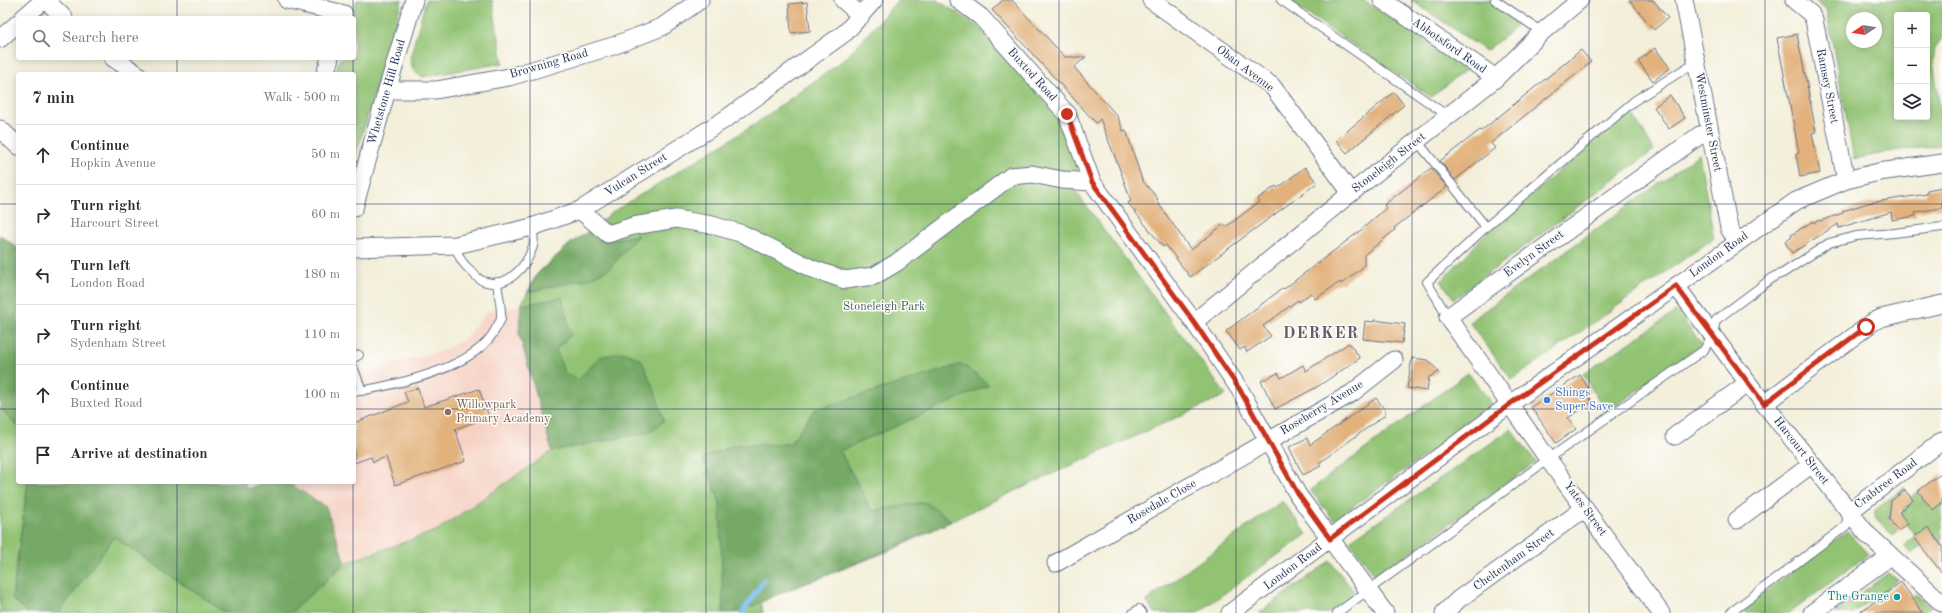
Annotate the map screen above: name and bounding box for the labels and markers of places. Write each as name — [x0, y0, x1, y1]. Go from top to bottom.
place label: Shings Super Save — [1555, 387, 1614, 413]
marker: Shings Super Save — [1542, 395, 1552, 405]
place label: Willowpark Primary Academy — [456, 399, 551, 425]
marker: Willowpark Primary Academy — [443, 407, 453, 417]
place label: The Grange — [1827, 591, 1889, 603]
marker: The Grange — [1892, 592, 1902, 602]

